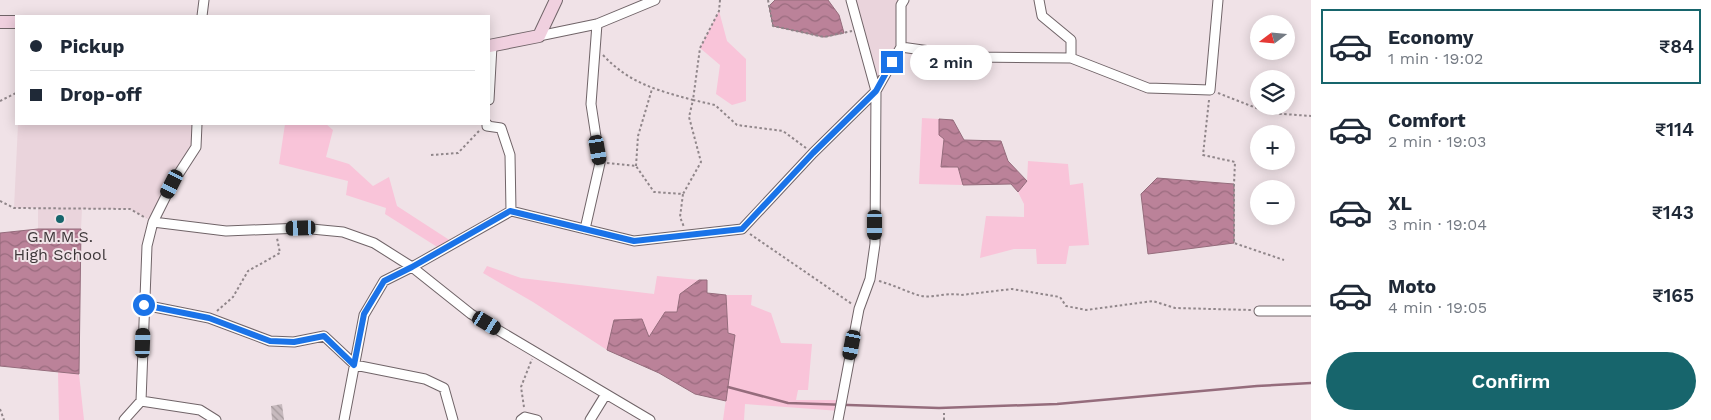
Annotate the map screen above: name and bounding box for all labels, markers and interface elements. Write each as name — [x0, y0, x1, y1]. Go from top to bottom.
north arrow — [1250, 15, 1295, 60]
map controls — [1250, 15, 1295, 225]
icon: car — [1328, 24, 1373, 69]
text: Economy — [1388, 26, 1473, 49]
text: Pickup — [60, 35, 124, 58]
text: ₹84 — [1659, 35, 1694, 58]
callout: 2 min — [910, 44, 992, 80]
text: 1 min · 19:02 — [1388, 49, 1483, 68]
route end — [881, 51, 903, 73]
text: 2 min — [929, 53, 973, 72]
button: layers — [1250, 70, 1295, 115]
text: Drop-off — [60, 83, 142, 106]
icon: car — [1328, 107, 1373, 152]
text: Comfort — [1388, 109, 1466, 132]
text: ₹114 — [1655, 118, 1694, 141]
button: + — [1250, 125, 1295, 170]
text: 2 min · 19:03 — [1388, 132, 1486, 151]
car — [588, 134, 607, 166]
car — [158, 167, 185, 201]
button: − — [1250, 180, 1295, 225]
icon: car — [1328, 190, 1373, 235]
text: XL — [1388, 192, 1412, 215]
text: ₹143 — [1652, 201, 1694, 224]
car — [867, 210, 882, 240]
marker: G.M.M.S. High School — [54, 213, 66, 225]
text: 3 min · 19:04 — [1388, 215, 1487, 234]
car — [285, 220, 316, 236]
place label: G.M.M.S. High School — [13, 227, 107, 264]
icon: car — [1328, 273, 1373, 318]
text: Moto — [1388, 275, 1436, 298]
text: ₹165 — [1652, 284, 1694, 307]
route start — [133, 294, 155, 316]
text: 4 min · 19:05 — [1388, 298, 1487, 317]
car — [470, 309, 503, 337]
car — [134, 328, 151, 358]
car — [841, 329, 862, 361]
button: Confirm — [1326, 352, 1696, 410]

